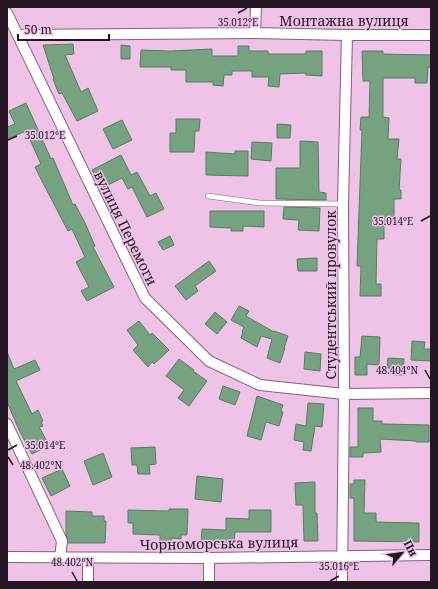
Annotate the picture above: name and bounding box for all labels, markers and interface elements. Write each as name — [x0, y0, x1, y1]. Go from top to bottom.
street label: Монтажна вулиця — [279, 11, 409, 30]
text: 35.012°E — [218, 15, 258, 29]
scale bar — [18, 16, 109, 42]
text: 50 m — [24, 21, 52, 38]
text: 35.012°E — [25, 128, 65, 142]
street label: вулиця Перемоги — [90, 168, 162, 288]
street label: Студентський провулок — [321, 210, 340, 380]
text: 35.014°E — [373, 214, 413, 228]
text: 48.404°N — [376, 363, 418, 377]
text: 35.014°E — [25, 438, 65, 452]
text: 48.402°N — [20, 458, 62, 472]
street label: Чорноморська вулиця — [139, 532, 299, 554]
north arrow — [382, 533, 422, 573]
text: Пн — [401, 537, 422, 559]
text: 48.402°N — [51, 555, 93, 569]
text: 35.016°E — [319, 559, 359, 573]

